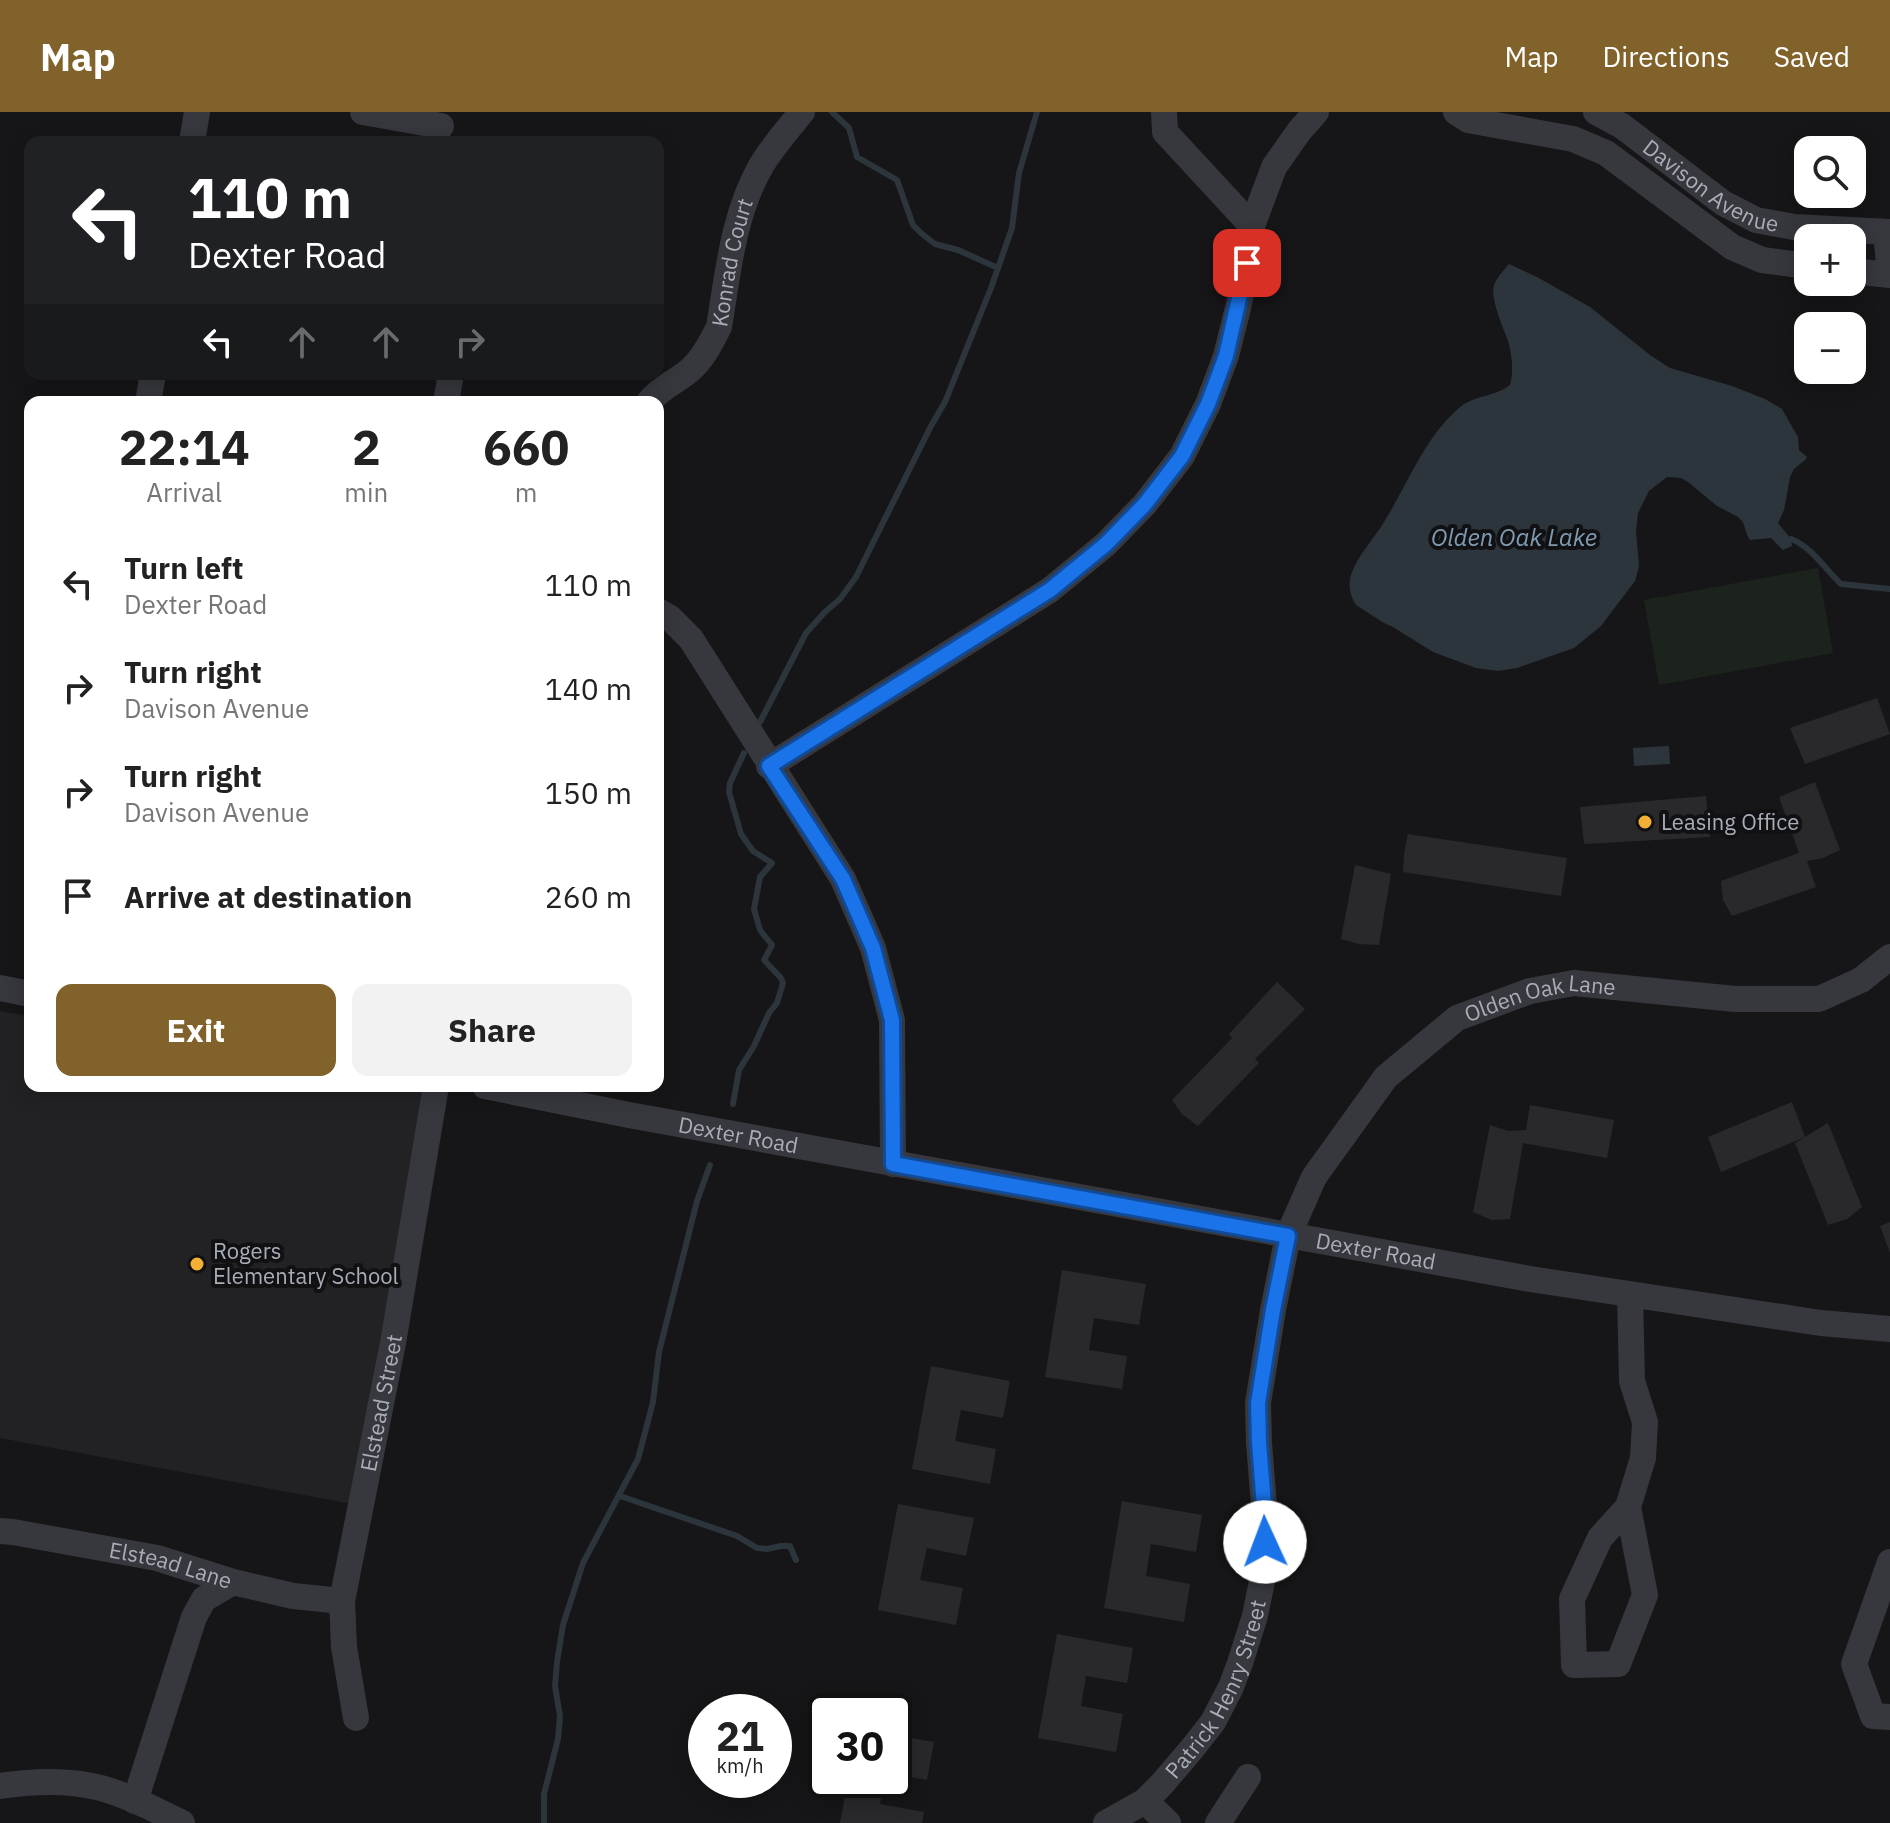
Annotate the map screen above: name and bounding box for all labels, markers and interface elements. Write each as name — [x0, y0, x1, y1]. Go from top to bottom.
text: Map — [40, 32, 116, 81]
text: Map — [1504, 38, 1558, 75]
text: Directions — [1602, 38, 1730, 75]
text: Saved — [1774, 38, 1850, 75]
street label: Davison Avenue — [1637, 132, 1781, 238]
map controls — [1794, 136, 1866, 384]
button: search — [1794, 136, 1866, 208]
text: 110 m — [188, 161, 352, 233]
icon: left — [56, 168, 160, 272]
street label: Konrad Court — [704, 194, 759, 329]
button: + — [1794, 224, 1866, 296]
pin — [1213, 229, 1281, 297]
text: Dexter Road — [188, 231, 386, 278]
icon: arrive — [1225, 241, 1269, 285]
button: − — [1794, 312, 1866, 384]
icon: left — [196, 320, 240, 364]
icon: ahead — [280, 320, 324, 364]
icon: ahead — [364, 320, 408, 364]
icon: right — [448, 320, 492, 364]
text: 22:14 — [119, 416, 250, 478]
text: 2 — [352, 416, 381, 478]
text: 660 — [483, 416, 569, 478]
text: Arrival — [146, 475, 222, 509]
text: min — [344, 475, 388, 509]
text: m — [515, 475, 537, 509]
water label: Olden Oak Lake — [1431, 521, 1597, 553]
text: Turn left — [124, 548, 243, 587]
icon: left — [56, 562, 100, 606]
text: 110 m — [545, 565, 632, 604]
text: Dexter Road — [124, 587, 267, 621]
text: Turn right — [124, 652, 262, 691]
icon: right — [56, 666, 100, 710]
text: 140 m — [545, 669, 632, 708]
text: Davison Avenue — [124, 691, 309, 725]
text: Turn right — [124, 756, 262, 795]
icon: right — [56, 770, 100, 814]
text: 150 m — [545, 773, 632, 812]
text: Davison Avenue — [124, 795, 309, 829]
place label: Leasing Office — [1661, 807, 1799, 836]
marker: Leasing Office — [1636, 813, 1654, 831]
icon: arrive — [56, 874, 100, 918]
text: Arrive at destination — [124, 877, 412, 916]
text: 260 m — [545, 877, 632, 916]
street label: Olden Oak Lane — [1460, 968, 1617, 1028]
button: Exit — [56, 984, 336, 1076]
button: Share — [352, 984, 632, 1076]
street label: Dexter Road — [676, 1109, 801, 1160]
street label: Dexter Road — [1314, 1225, 1438, 1276]
place label: Rogers Elementary School — [213, 1236, 399, 1290]
marker: Rogers Elementary School — [188, 1255, 206, 1273]
street label: Elstead Street — [353, 1332, 408, 1474]
position arrow — [1223, 1500, 1307, 1584]
street label: Elstead Lane — [107, 1535, 236, 1595]
street label: Patrick Henry Street — [1158, 1597, 1272, 1784]
speed limit sign: 30 — [808, 1694, 912, 1798]
text: 21 — [716, 1710, 764, 1762]
text: km/h — [716, 1752, 764, 1779]

